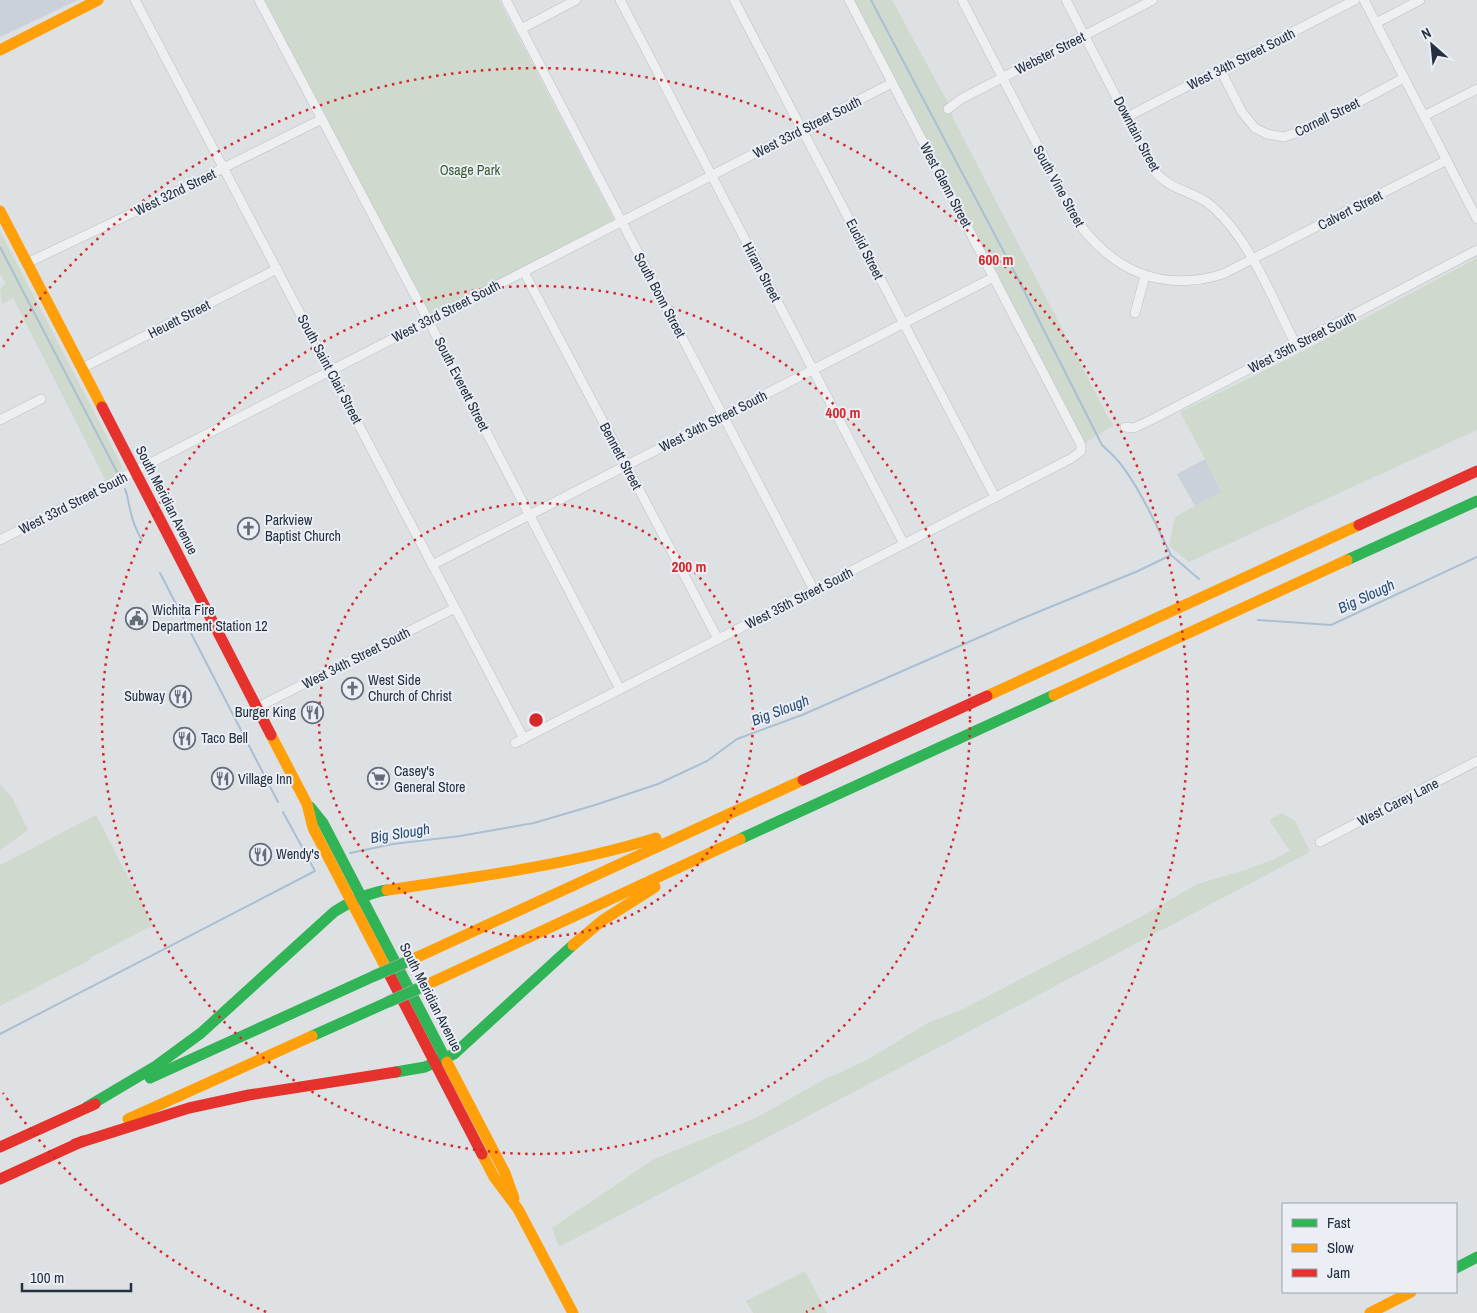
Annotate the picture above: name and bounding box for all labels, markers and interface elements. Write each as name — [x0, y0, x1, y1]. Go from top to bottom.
north arrow — [1407, 20, 1457, 70]
street label: West 34th Street South — [1184, 24, 1298, 94]
text: N — [1418, 24, 1434, 43]
street label: Webster Street — [1012, 28, 1088, 78]
street label: West 33rd Street South — [750, 92, 864, 162]
street label: Downtain Street — [1110, 93, 1164, 175]
street label: Cornell Street — [1292, 94, 1362, 140]
street label: West Glenn Street — [916, 139, 976, 231]
street label: South Vine Street — [1029, 142, 1089, 230]
park label: Osage Park — [440, 161, 501, 179]
street label: West 32nd Street — [131, 165, 219, 219]
street label: Calvert Street — [1315, 186, 1385, 234]
street label: Euclid Street — [842, 216, 888, 282]
street label: Hiram Street — [739, 239, 785, 305]
street label: South Bonn Street — [630, 249, 690, 341]
text: 600 m — [979, 249, 1013, 270]
street label: West 33rd Street South — [389, 276, 503, 346]
street label: Heuett Street — [145, 296, 213, 342]
street label: West 35th Street South — [1245, 307, 1359, 377]
street label: South Saint Clair Street — [294, 311, 366, 427]
street label: South Everett Street — [431, 334, 493, 434]
street label: West 34th Street South — [656, 386, 770, 456]
text: 400 m — [826, 402, 860, 423]
street label: Bennett Street — [596, 419, 646, 493]
street label: South Meridian Avenue — [132, 443, 202, 557]
street label: West 33rd Street South — [16, 468, 130, 538]
place label: Parkview Baptist Church — [265, 511, 341, 545]
church icon: Parkview Baptist Church — [237, 516, 261, 540]
text: 200 m — [672, 556, 706, 577]
street label: West 35th Street South — [742, 563, 856, 633]
water label: Big Slough — [1334, 574, 1398, 618]
place label: Wichita Fire Department Station 12 — [152, 601, 268, 635]
public building icon: Wichita Fire Department Station 12 — [124, 606, 148, 630]
street label: West 34th Street South — [299, 623, 413, 693]
place label: West Side Church of Christ — [368, 671, 452, 705]
church icon: West Side Church of Christ — [340, 676, 364, 700]
restaurant icon: Subway — [169, 684, 193, 708]
place label: Subway — [124, 687, 165, 705]
water label: Big Slough — [748, 689, 812, 731]
restaurant icon: Burger King — [300, 700, 324, 724]
place label: Burger King — [235, 703, 297, 721]
centre of rings — [527, 711, 545, 729]
restaurant icon: Taco Bell — [173, 726, 197, 750]
place label: Taco Bell — [201, 729, 248, 747]
place label: Casey's General Store — [394, 762, 465, 796]
restaurant icon: Village Inn — [210, 767, 234, 791]
supermarket icon: Casey's General Store — [366, 767, 390, 791]
place label: Village Inn — [238, 770, 292, 788]
street label: West Carey Lane — [1354, 774, 1442, 830]
water label: Big Slough — [369, 818, 432, 848]
restaurant icon: Wendy's — [248, 842, 272, 866]
place label: Wendy's — [276, 845, 320, 863]
street label: South Meridian Avenue — [396, 940, 466, 1054]
legend — [1282, 1203, 1457, 1293]
text: Fast — [1327, 1212, 1351, 1233]
text: Slow — [1327, 1237, 1354, 1258]
scale bar — [22, 1260, 131, 1292]
text: Jam — [1327, 1262, 1350, 1283]
text: 100 m — [30, 1267, 64, 1288]

